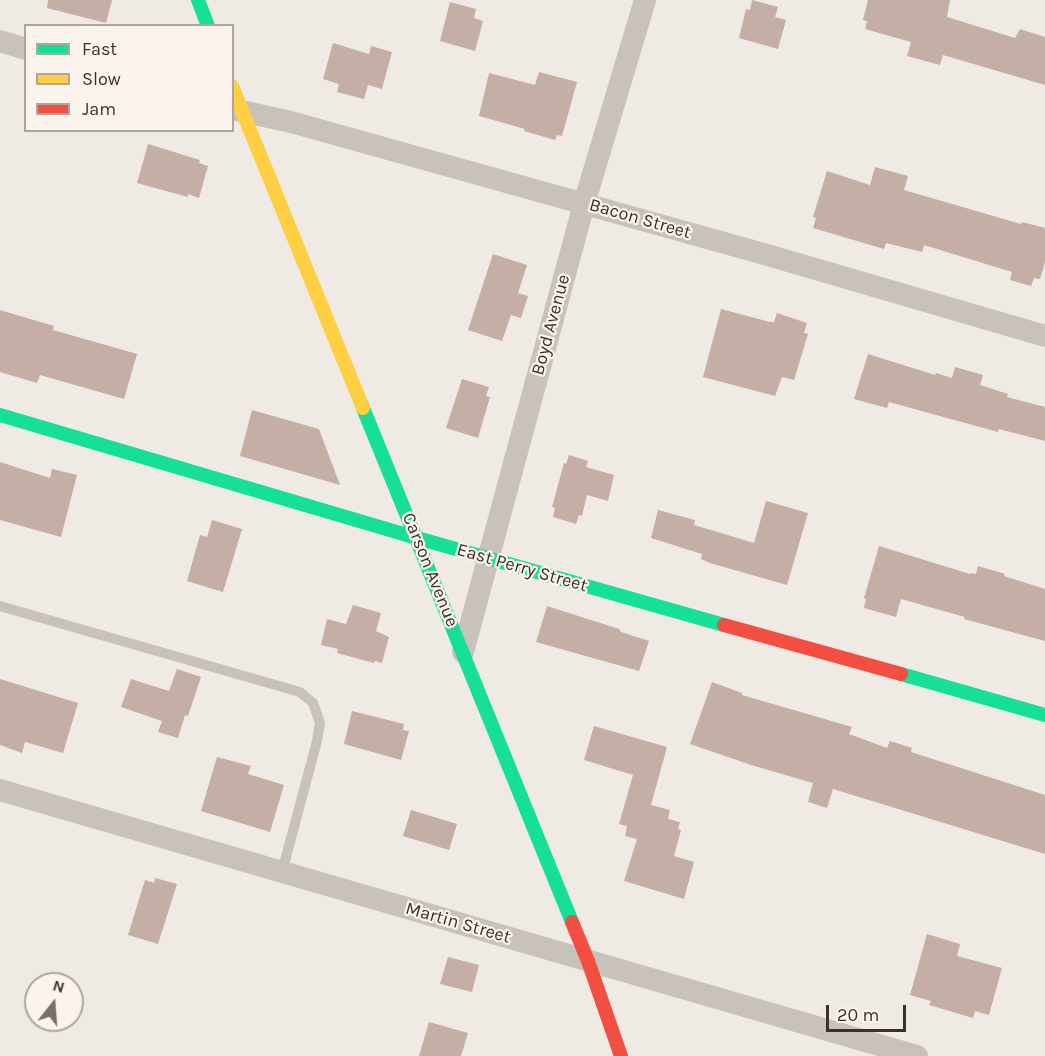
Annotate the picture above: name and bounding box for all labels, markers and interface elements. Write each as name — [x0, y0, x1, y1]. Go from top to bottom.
legend — [24, 24, 234, 132]
text: Fast — [82, 38, 117, 60]
text: Slow — [82, 68, 121, 90]
text: Jam — [82, 98, 116, 120]
street label: Bacon Street — [587, 194, 693, 244]
street label: Boyd Avenue — [527, 272, 575, 378]
street label: Carson Avenue — [397, 510, 463, 630]
street label: East Perry Street — [454, 539, 590, 597]
street label: Martin Street — [403, 898, 513, 948]
north arrow — [24, 972, 84, 1032]
text: N — [51, 975, 67, 997]
scale bar — [829, 993, 908, 1031]
text: 20 m — [837, 1004, 879, 1026]

